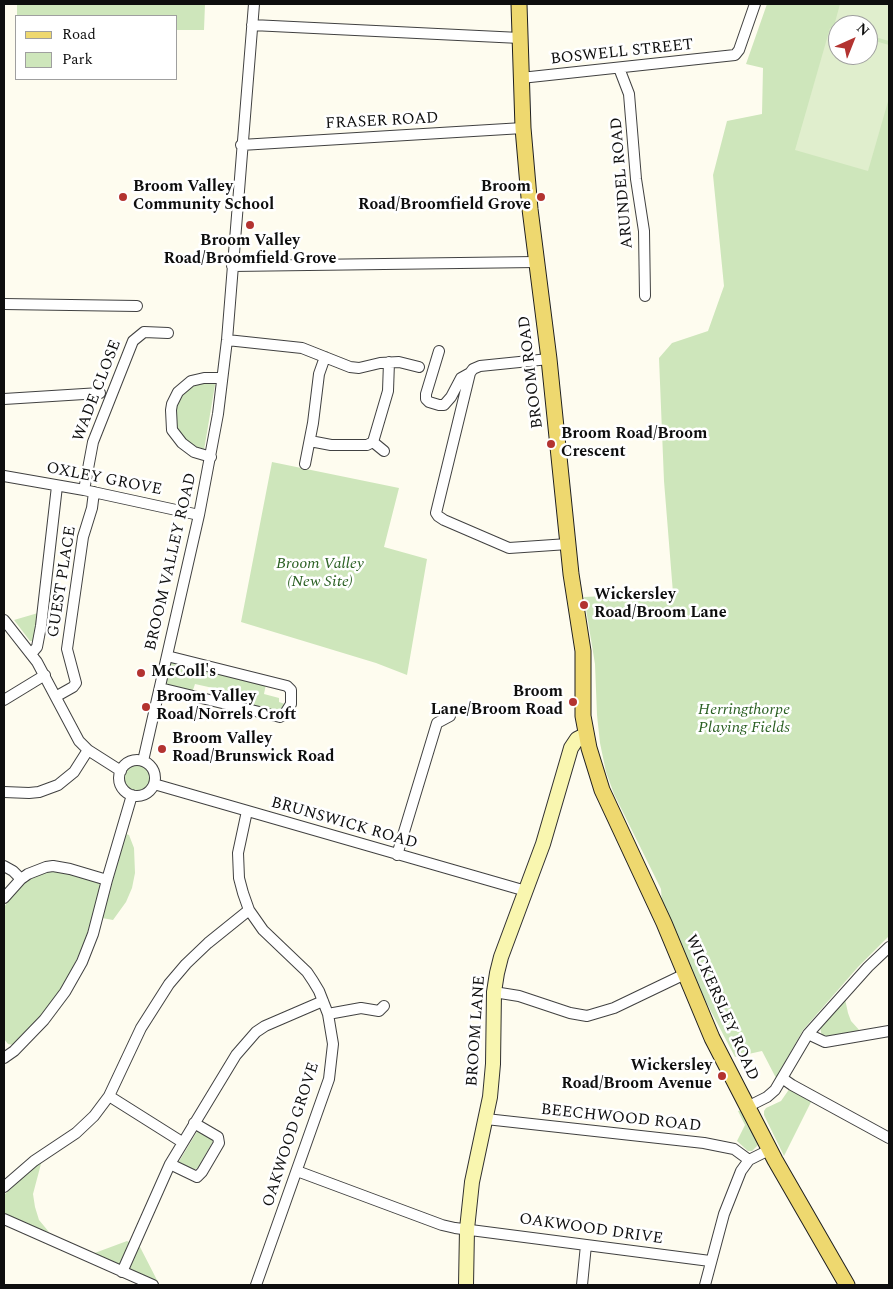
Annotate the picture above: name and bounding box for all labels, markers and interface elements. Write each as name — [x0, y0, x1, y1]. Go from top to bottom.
legend — [15, 15, 178, 80]
north arrow — [828, 15, 878, 65]
text: N — [852, 18, 874, 41]
text: Road — [62, 23, 96, 46]
street label: BOSWELL STREET — [550, 36, 694, 70]
text: Park — [62, 48, 93, 71]
street label: FRASER ROAD — [325, 109, 439, 135]
street label: ARUNDEL ROAD — [608, 116, 638, 250]
place label: Broom Valley Community School — [133, 178, 274, 216]
place label: Broom Road/Broomfield Grove — [358, 178, 531, 216]
marker: Broom Valley Community School — [117, 191, 129, 203]
marker: Broom Road/Broomfield Grove — [535, 191, 547, 203]
marker: Broom Valley Road/Broomfield Grove — [244, 219, 256, 231]
place label: Broom Valley Road/Broomfield Grove — [163, 232, 337, 270]
street label: BROOM ROAD — [516, 314, 548, 430]
street label: WADE CLOSE — [70, 337, 126, 445]
place label: Broom Road/Broom Crescent — [561, 425, 707, 463]
marker: Broom Road/Broom Crescent — [545, 438, 557, 450]
street label: OXLEY GROVE — [44, 459, 164, 501]
street label: BROOM VALLEY ROAD — [142, 471, 202, 653]
street label: GUEST PLACE — [45, 525, 81, 639]
park label: Broom Valley (New Site) — [276, 555, 364, 593]
place label: Wickersley Road/Broom Lane — [594, 586, 727, 624]
marker: Wickersley Road/Broom Lane — [578, 599, 590, 611]
place label: McColl's — [151, 663, 216, 683]
marker: McColl's — [135, 667, 147, 679]
place label: Broom Lane/Broom Road — [430, 683, 563, 721]
place label: Broom Valley Road/Norrels Croft — [156, 688, 296, 726]
marker: Broom Lane/Broom Road — [567, 696, 579, 708]
marker: Broom Valley Road/Norrels Croft — [140, 701, 152, 713]
park label: Herringthorpe Playing Fields — [698, 701, 790, 739]
place label: Broom Valley Road/Brunswick Road — [172, 730, 335, 768]
marker: Broom Valley Road/Brunswick Road — [156, 743, 168, 755]
street label: BRUNSWICK ROAD — [269, 794, 419, 854]
street label: WICKERSLEY ROAD — [680, 932, 762, 1084]
street label: BROOM LANE — [464, 975, 490, 1087]
place label: Wickersley Road/Broom Avenue — [561, 1057, 712, 1095]
street label: OAKWOOD GROVE — [260, 1060, 324, 1210]
marker: Wickersley Road/Broom Avenue — [716, 1070, 728, 1082]
street label: BEECHWOOD ROAD — [540, 1101, 702, 1137]
street label: OAKWOOD DRIVE — [518, 1210, 664, 1250]

